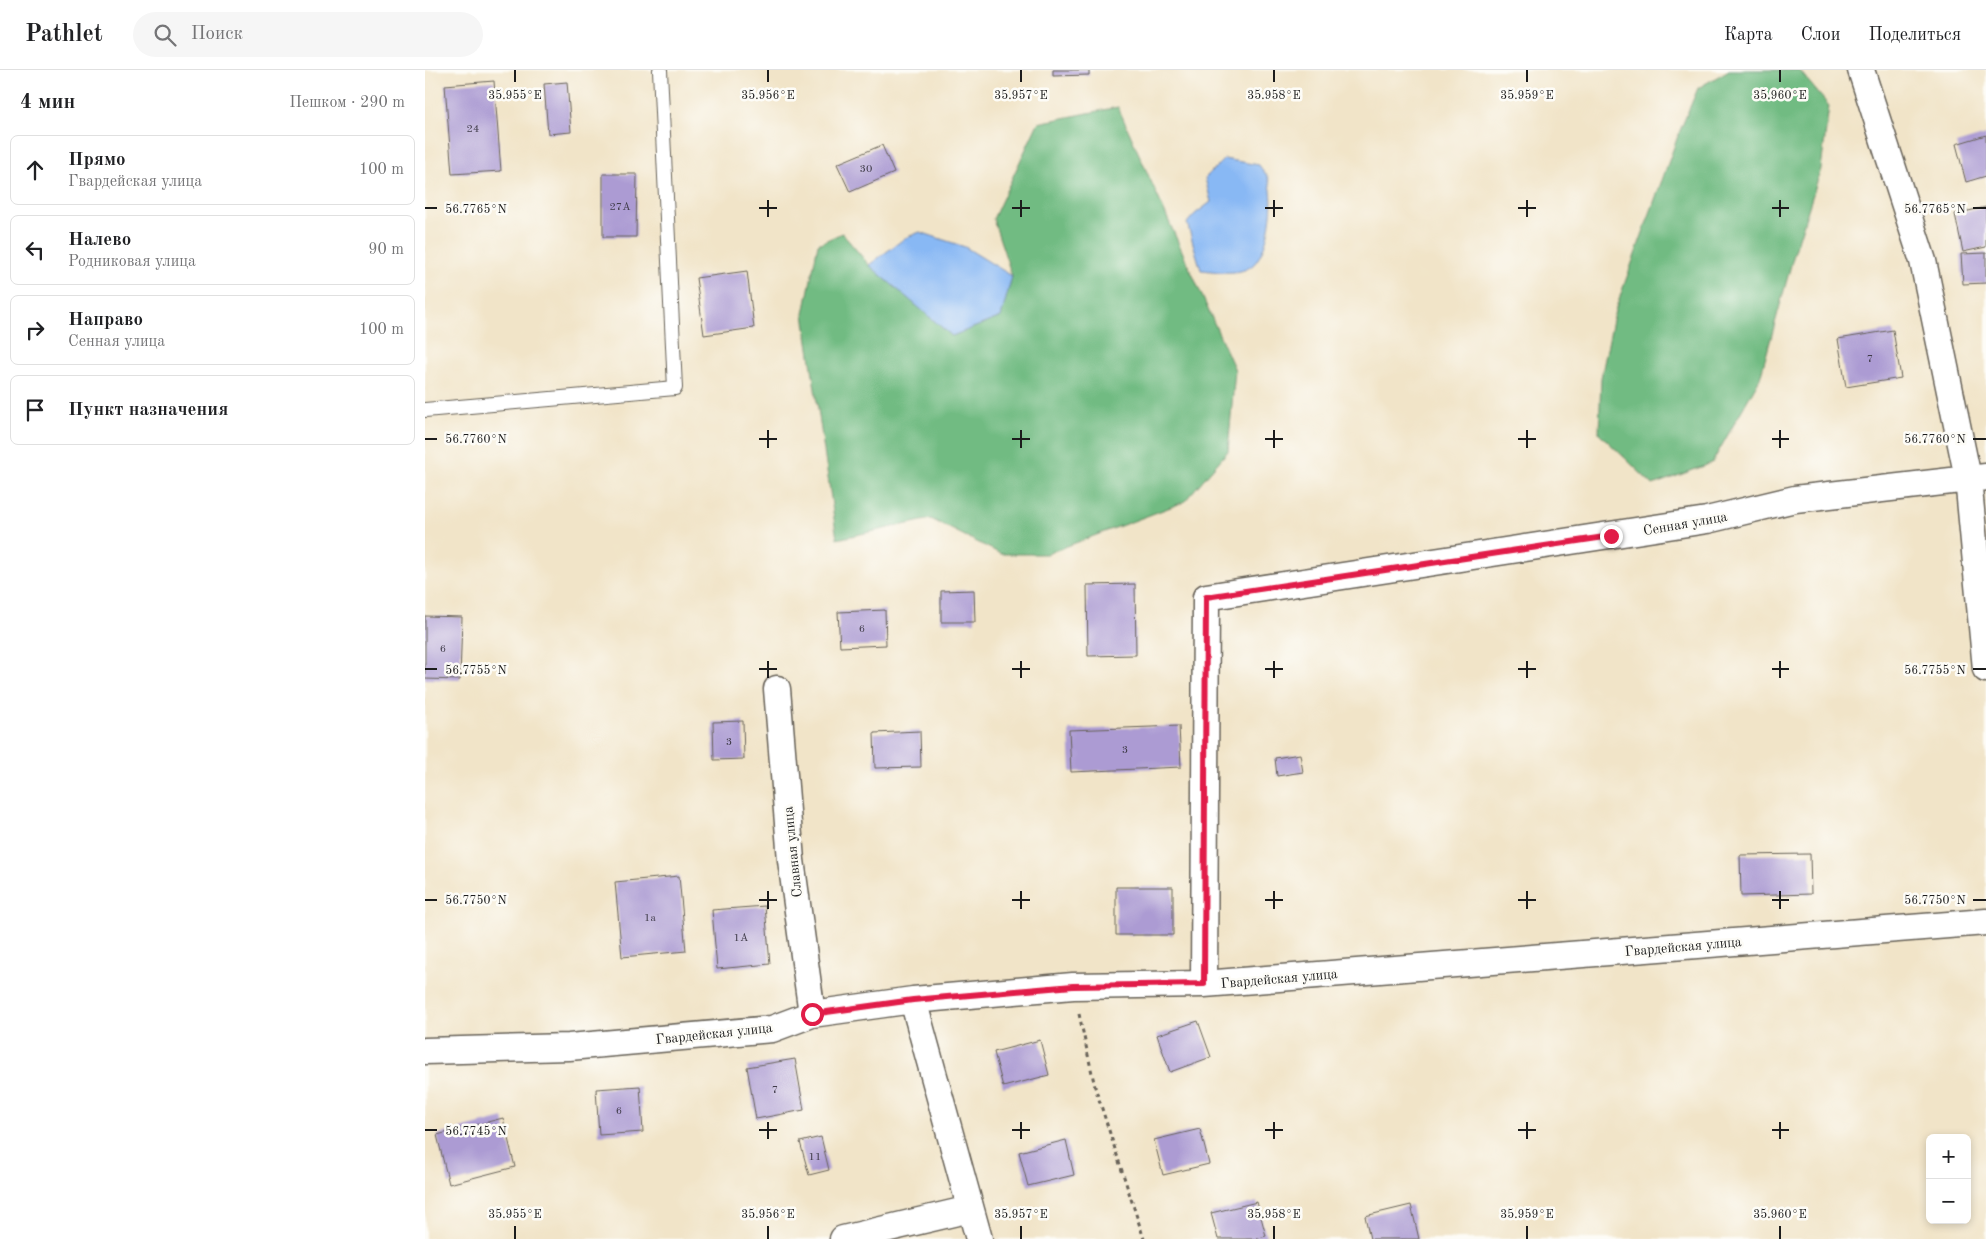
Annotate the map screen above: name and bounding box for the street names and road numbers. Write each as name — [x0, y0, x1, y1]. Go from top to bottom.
street label: Сенная улица — [1642, 510, 1728, 538]
street label: Славная улица — [781, 805, 805, 898]
street label: Гвардейская улица — [1624, 935, 1742, 959]
street label: Гвардейская улица — [1220, 967, 1338, 991]
street label: Гвардейская улица — [655, 1021, 773, 1047]

